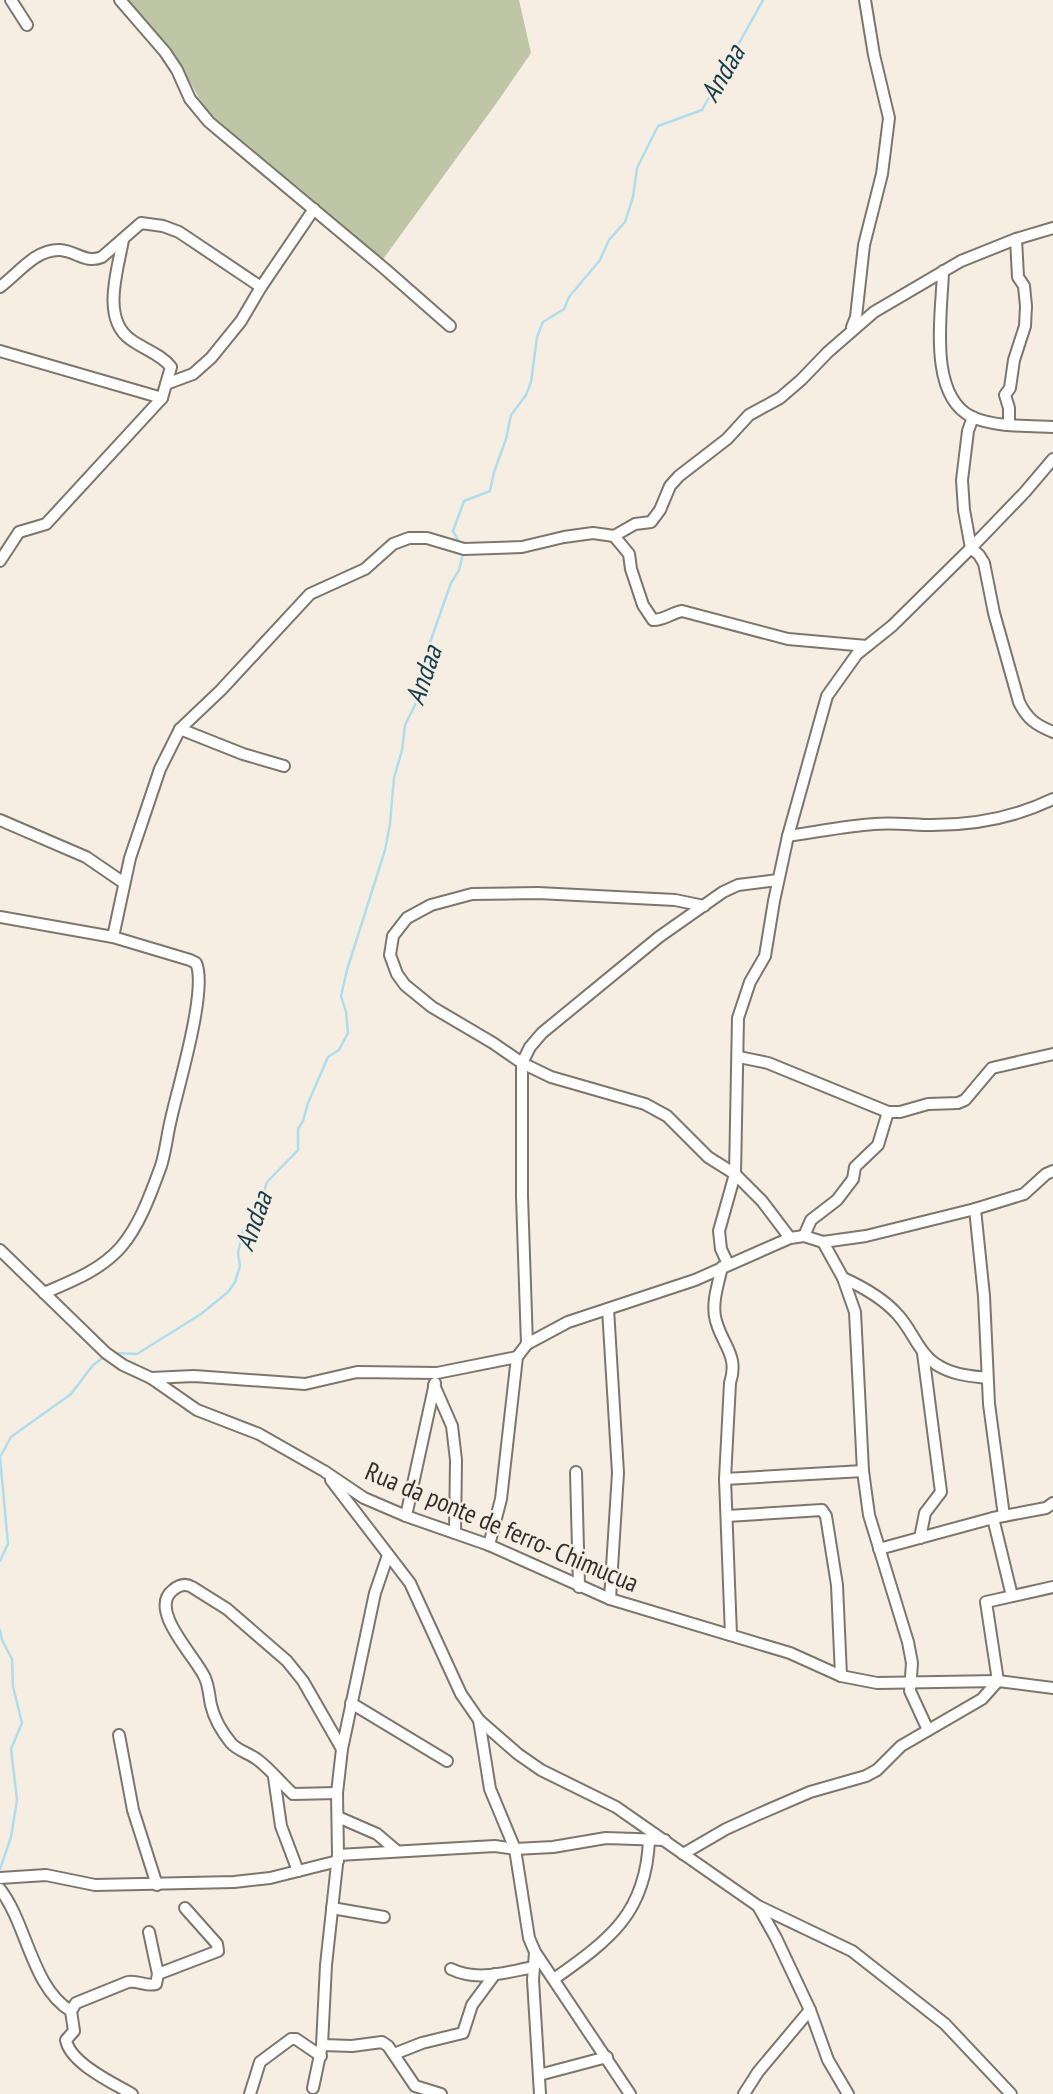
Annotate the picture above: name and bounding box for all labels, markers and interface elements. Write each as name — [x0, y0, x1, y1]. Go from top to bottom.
water label: Andaa — [691, 36, 754, 108]
water label: Andaa — [395, 639, 450, 709]
water label: Andaa — [225, 1185, 281, 1255]
street label: Rua da ponte de ferro- Chimucua — [361, 1454, 644, 1599]

